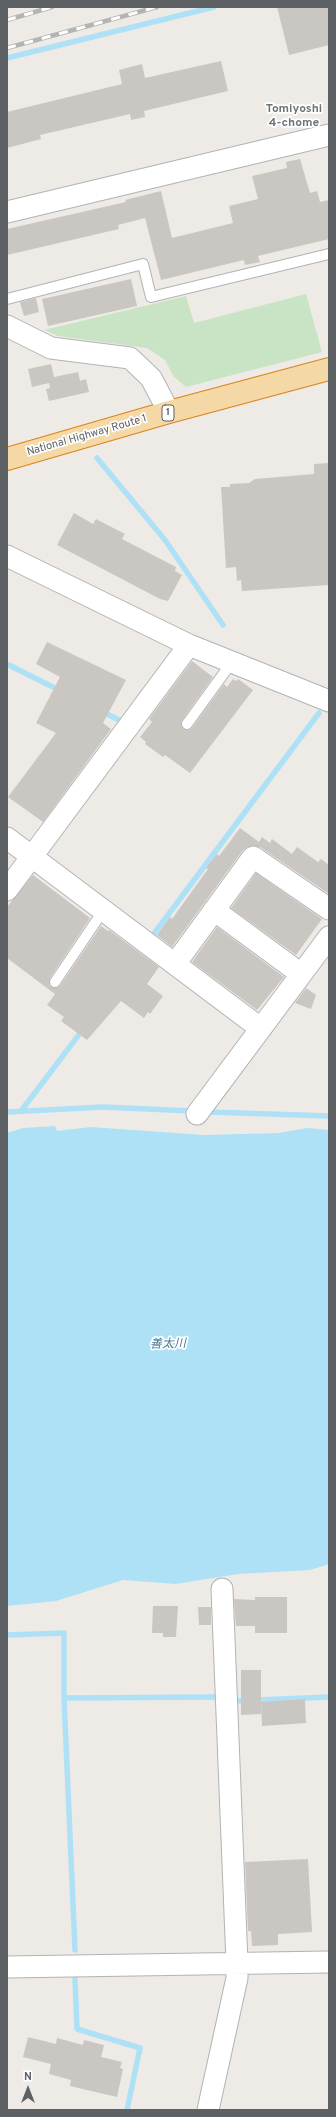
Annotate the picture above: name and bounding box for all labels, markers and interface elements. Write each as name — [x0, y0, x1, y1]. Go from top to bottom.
district label: Tomiyoshi 4-chome — [266, 103, 322, 131]
road number: 1 — [162, 405, 174, 421]
street label: National Highway Route 1 — [26, 413, 148, 459]
water label: 善太川 — [150, 1337, 186, 1353]
north arrow — [8, 2069, 48, 2109]
text: N — [24, 2070, 32, 2084]

